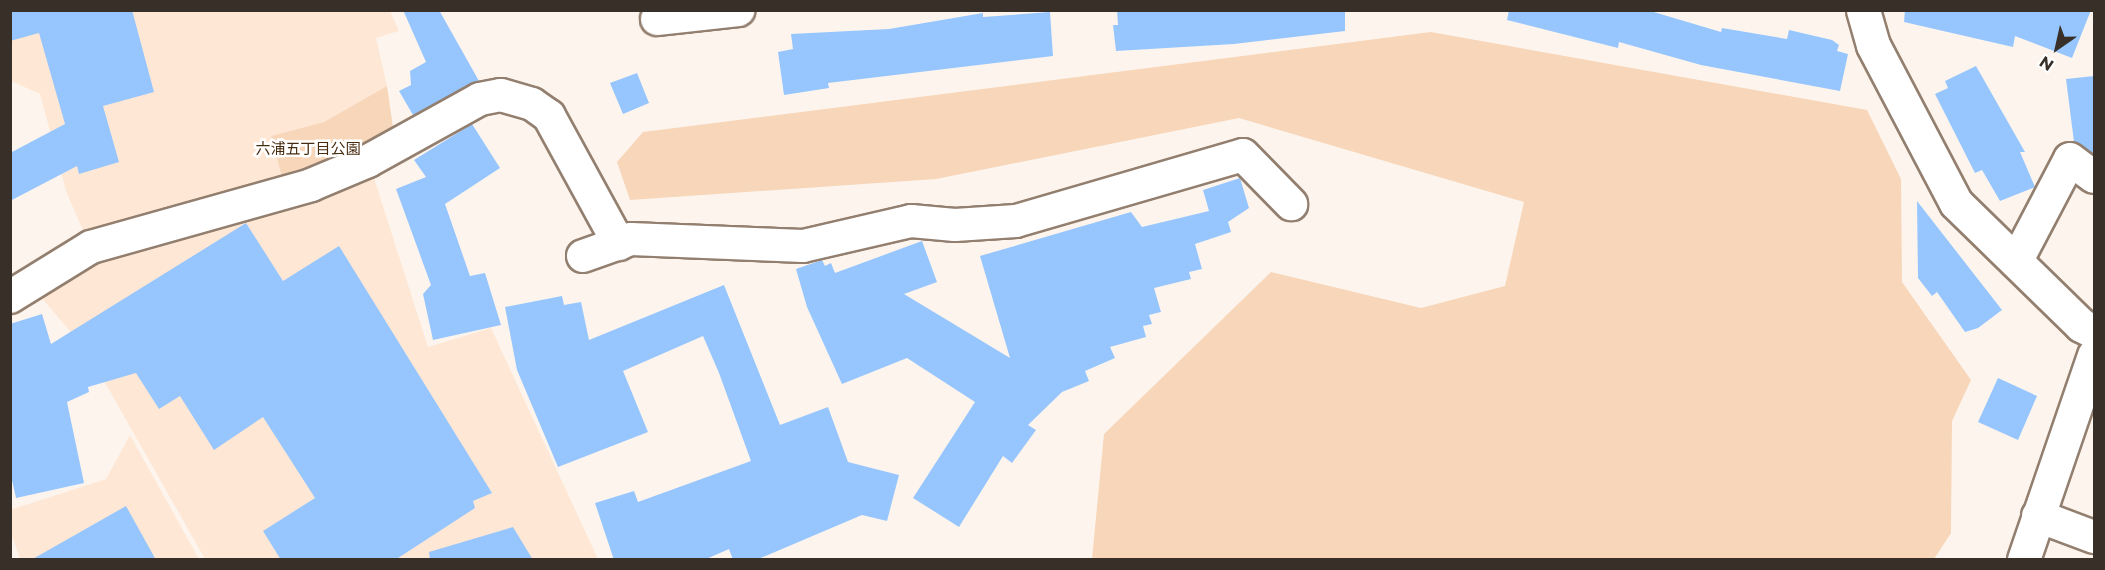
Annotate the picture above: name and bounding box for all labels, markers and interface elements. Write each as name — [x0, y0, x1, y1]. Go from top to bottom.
north arrow — [2027, 18, 2087, 78]
text: N — [2036, 52, 2057, 75]
park label: 六浦五丁目公園 — [256, 140, 360, 158]

